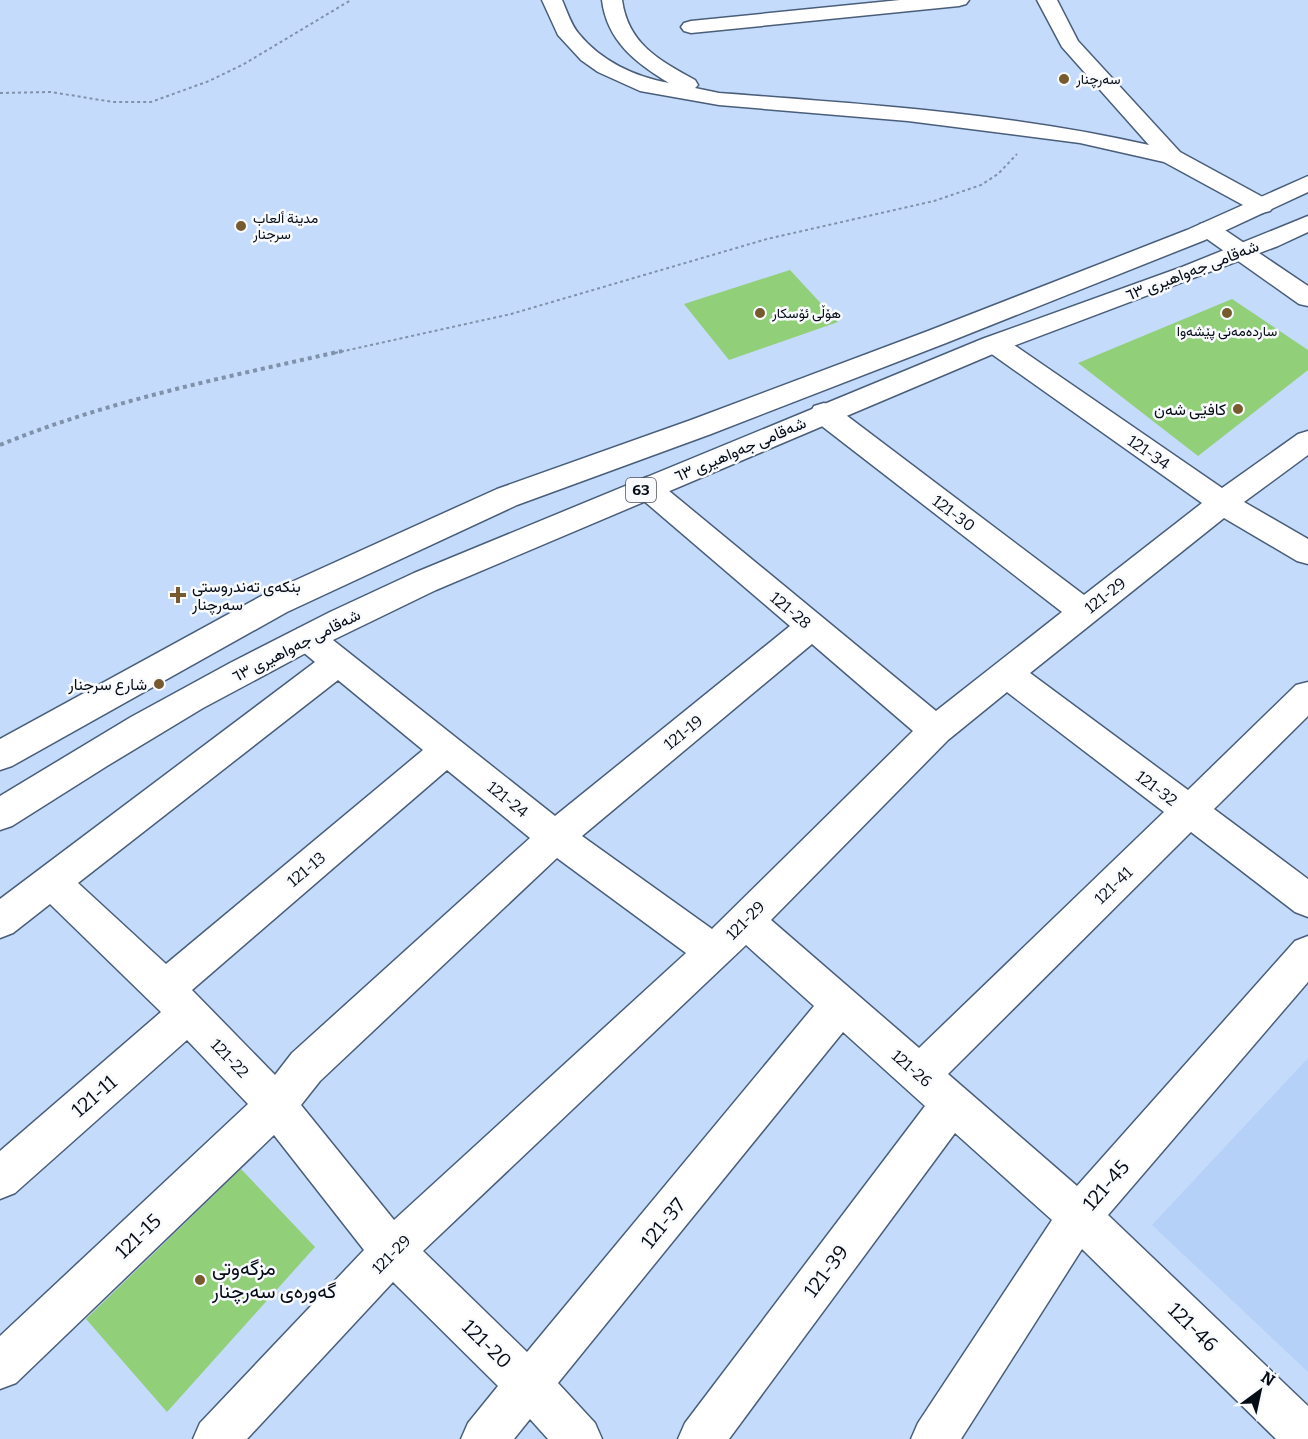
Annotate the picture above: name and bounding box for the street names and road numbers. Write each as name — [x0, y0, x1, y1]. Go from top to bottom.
street label: شەقامی جەواهیری ٦٣ — [1123, 236, 1262, 306]
street label: شەقامی جەواهیری ٦٣ — [671, 413, 809, 487]
street label: 121-34 — [1124, 431, 1174, 474]
road number: 63 — [626, 478, 656, 502]
street label: 121-30 — [929, 491, 979, 535]
street label: 121-29 — [1081, 573, 1130, 617]
street label: 121-28 — [767, 588, 815, 633]
street label: شەقامی جەواهیری ٦٣ — [229, 605, 364, 687]
street label: 121-19 — [660, 711, 706, 754]
street label: 121-32 — [1132, 767, 1181, 810]
street label: 121-24 — [484, 777, 532, 822]
street label: 121-13 — [283, 848, 329, 891]
street label: 121-41 — [1091, 863, 1136, 908]
street label: 121-29 — [722, 897, 769, 944]
street label: 121-22 — [207, 1035, 253, 1082]
street label: 121-26 — [888, 1046, 936, 1091]
street label: 121-11 — [67, 1070, 121, 1122]
street label: 121-45 — [1078, 1155, 1134, 1215]
street label: 121-37 — [636, 1193, 690, 1253]
street label: 121-15 — [110, 1209, 166, 1263]
street label: 121-29 — [368, 1231, 415, 1278]
street label: 121-39 — [799, 1240, 853, 1302]
street label: 121-46 — [1163, 1298, 1223, 1356]
street label: 121-20 — [457, 1315, 517, 1373]

